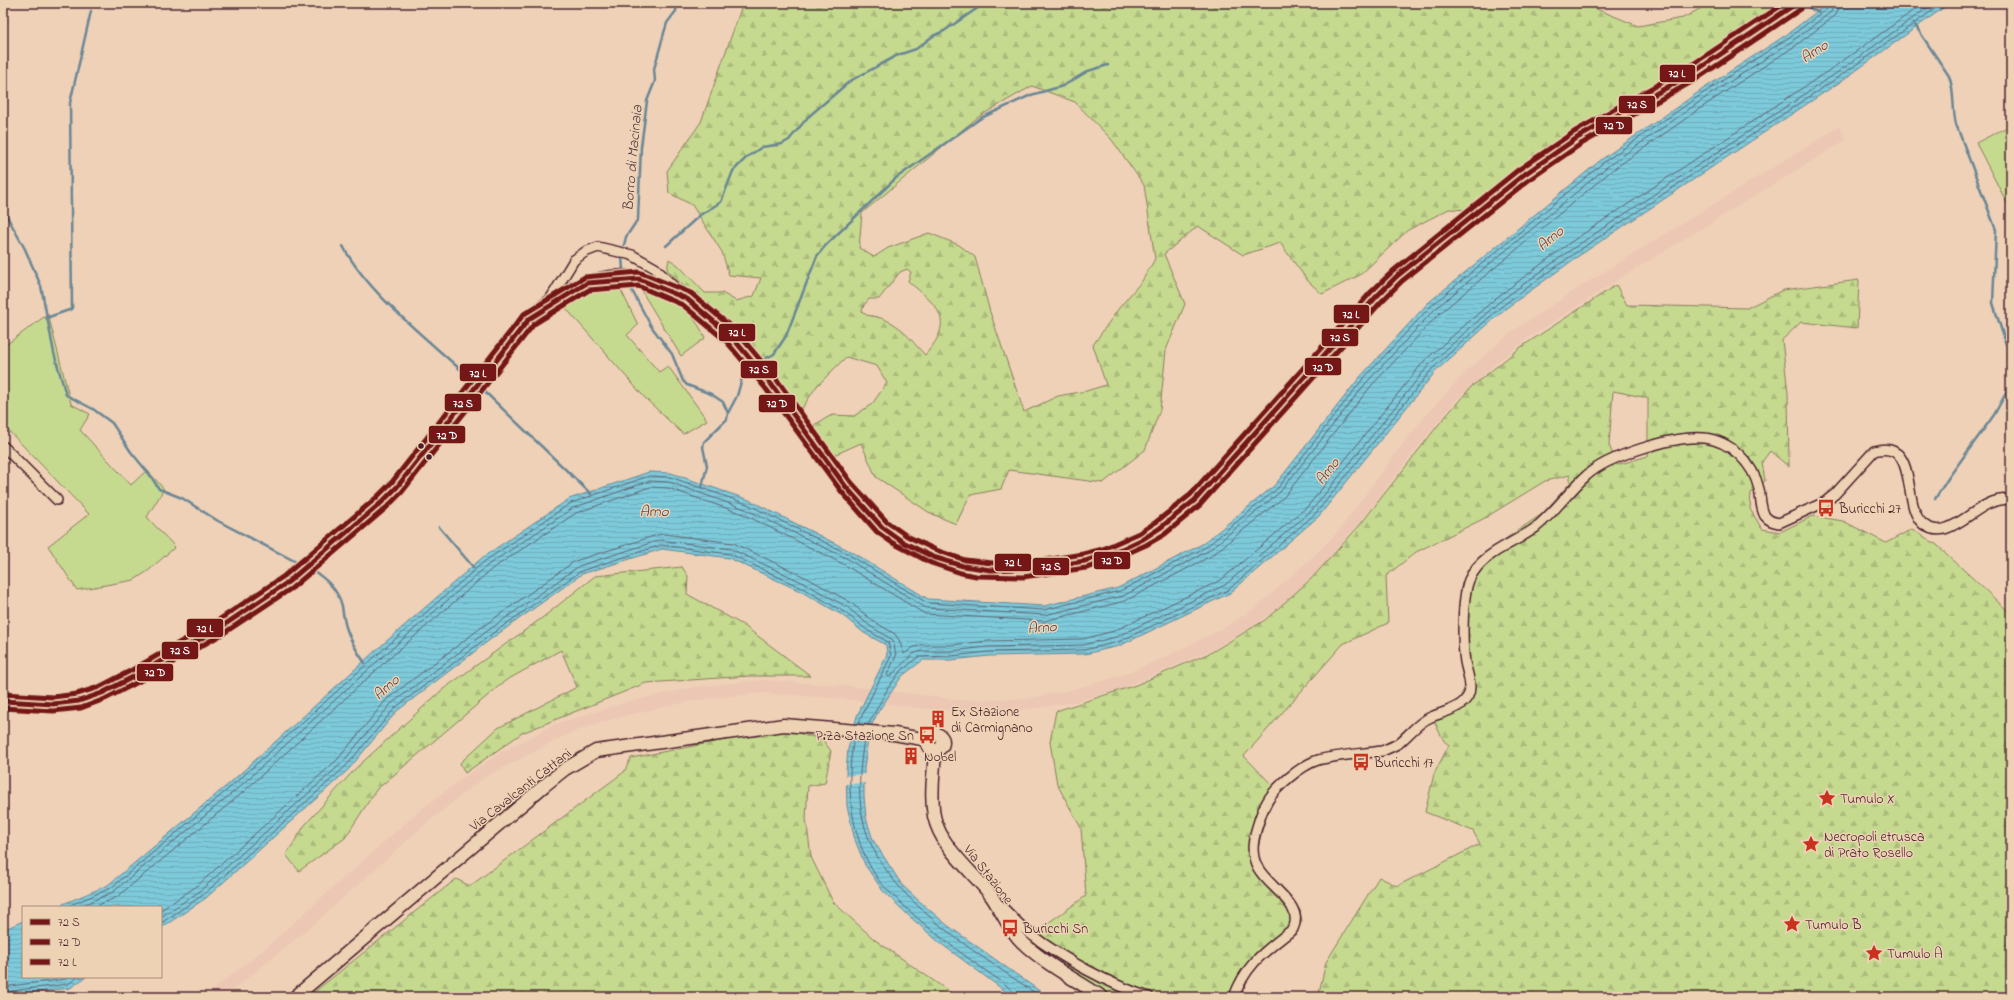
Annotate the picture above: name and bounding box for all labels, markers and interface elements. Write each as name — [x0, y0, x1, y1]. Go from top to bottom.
water label: Arno — [1796, 34, 1834, 69]
line badge: 72 L — [1659, 64, 1696, 83]
text: 72 L — [1669, 66, 1686, 82]
line badge: 72 S — [1618, 95, 1656, 114]
text: 72 S — [1627, 97, 1647, 113]
water label: Borro di Macinaia — [617, 103, 649, 212]
line badge: 72 D — [1595, 116, 1633, 135]
text: 72 D — [1604, 118, 1624, 134]
water label: Arno — [1532, 220, 1570, 257]
line badge: 72 L — [1333, 304, 1370, 324]
text: 72 L — [1343, 307, 1360, 323]
line badge: 72 L — [718, 323, 756, 342]
text: 72 L — [729, 325, 746, 341]
line badge: 72 S — [1321, 328, 1359, 347]
text: 72 S — [1330, 330, 1350, 346]
line badge: 72 D — [1304, 357, 1342, 376]
line badge: 72 S — [740, 360, 778, 379]
text: 72 D — [1313, 360, 1333, 376]
text: 72 S — [749, 362, 769, 378]
line badge: 72 L — [459, 363, 497, 382]
text: 72 L — [470, 366, 487, 382]
line badge: 72 S — [444, 393, 482, 412]
line badge: 72 D — [758, 394, 796, 413]
text: 72 S — [453, 396, 473, 412]
text: 72 D — [767, 396, 787, 412]
line badge: 72 D — [428, 425, 466, 444]
text: 72 D — [437, 428, 457, 444]
unlabelled marker — [416, 441, 426, 451]
unlabelled marker — [424, 452, 434, 462]
water label: Arno — [1310, 452, 1346, 490]
bus stop icon: Buricchi 27 — [1816, 498, 1836, 518]
place label: Buricchi 27 — [1838, 499, 1901, 520]
water label: Arno — [639, 501, 670, 523]
line badge: 72 D — [1093, 551, 1131, 570]
line badge: 72 L — [994, 553, 1032, 572]
text: 72 D — [1102, 553, 1122, 569]
text: 72 L — [1005, 555, 1022, 571]
line badge: 72 S — [1032, 557, 1070, 576]
text: 72 S — [1041, 559, 1061, 575]
water label: Arno — [1027, 616, 1059, 640]
line badge: 72 L — [186, 618, 224, 638]
text: 72 L — [197, 621, 214, 637]
line badge: 72 S — [161, 641, 199, 660]
text: 72 S — [170, 643, 190, 659]
line badge: 72 D — [136, 663, 174, 682]
text: 72 D — [145, 665, 165, 681]
water label: Arno — [368, 669, 406, 706]
place label: Ex Stazione di Carmignano — [951, 702, 1033, 740]
building icon: Ex Stazione di Carmignano — [928, 709, 948, 729]
bus stop icon: P.Za Stazione Sn — [917, 725, 937, 745]
place label: P.Za Stazione Sn — [815, 726, 914, 747]
street label: Via Cavalcanti Cattani — [465, 744, 576, 837]
building icon: Nobel — [901, 746, 921, 766]
place label: Nobel — [924, 747, 956, 768]
bus stop icon: Buricchi 17 — [1351, 752, 1371, 772]
place label: Buricchi 17 — [1373, 753, 1434, 774]
place icon: Tumulo X — [1817, 788, 1837, 808]
place label: Tumulo X — [1840, 789, 1895, 810]
place label: Necropoli etrusca di Prato Rosello — [1824, 827, 1925, 864]
place icon: Necropoli etrusca di Prato Rosello — [1801, 834, 1821, 854]
street label: Via Stazione — [957, 840, 1018, 910]
legend — [22, 906, 162, 978]
text: 72 S — [58, 914, 80, 932]
place icon: Tumulo B — [1782, 914, 1802, 934]
place label: Tumulo B — [1805, 915, 1862, 936]
bus stop icon: Buricchi Sn — [1000, 918, 1020, 938]
place label: Buricchi Sn — [1022, 919, 1088, 940]
text: 72 D — [58, 934, 81, 952]
place icon: Tumulo A — [1864, 943, 1884, 963]
place label: Tumulo A — [1887, 944, 1943, 965]
text: 72 L — [58, 954, 77, 972]

